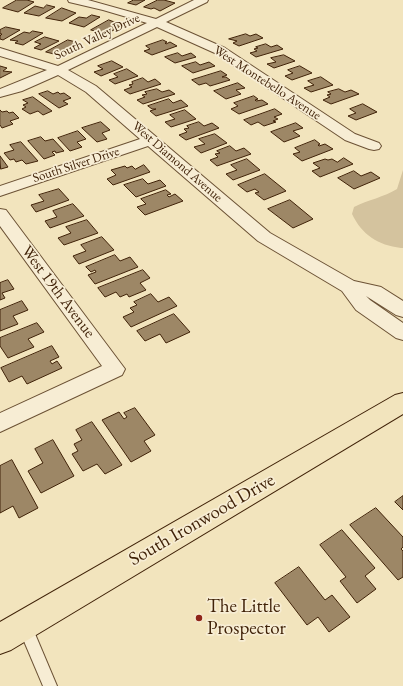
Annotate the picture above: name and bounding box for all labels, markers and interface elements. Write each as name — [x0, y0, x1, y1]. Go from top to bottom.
street label: South Valley Drive — [52, 10, 142, 64]
street label: West Montebello Avenue — [210, 42, 324, 124]
street label: West Diamond Avenue — [129, 119, 225, 205]
street label: South Silver Drive — [31, 144, 121, 186]
street label: West 19th Avenue — [17, 242, 99, 342]
street label: South Ironwood Drive — [125, 469, 279, 571]
place label: The Little Prospector — [207, 596, 286, 640]
marker: The Little Prospector — [194, 613, 204, 623]

